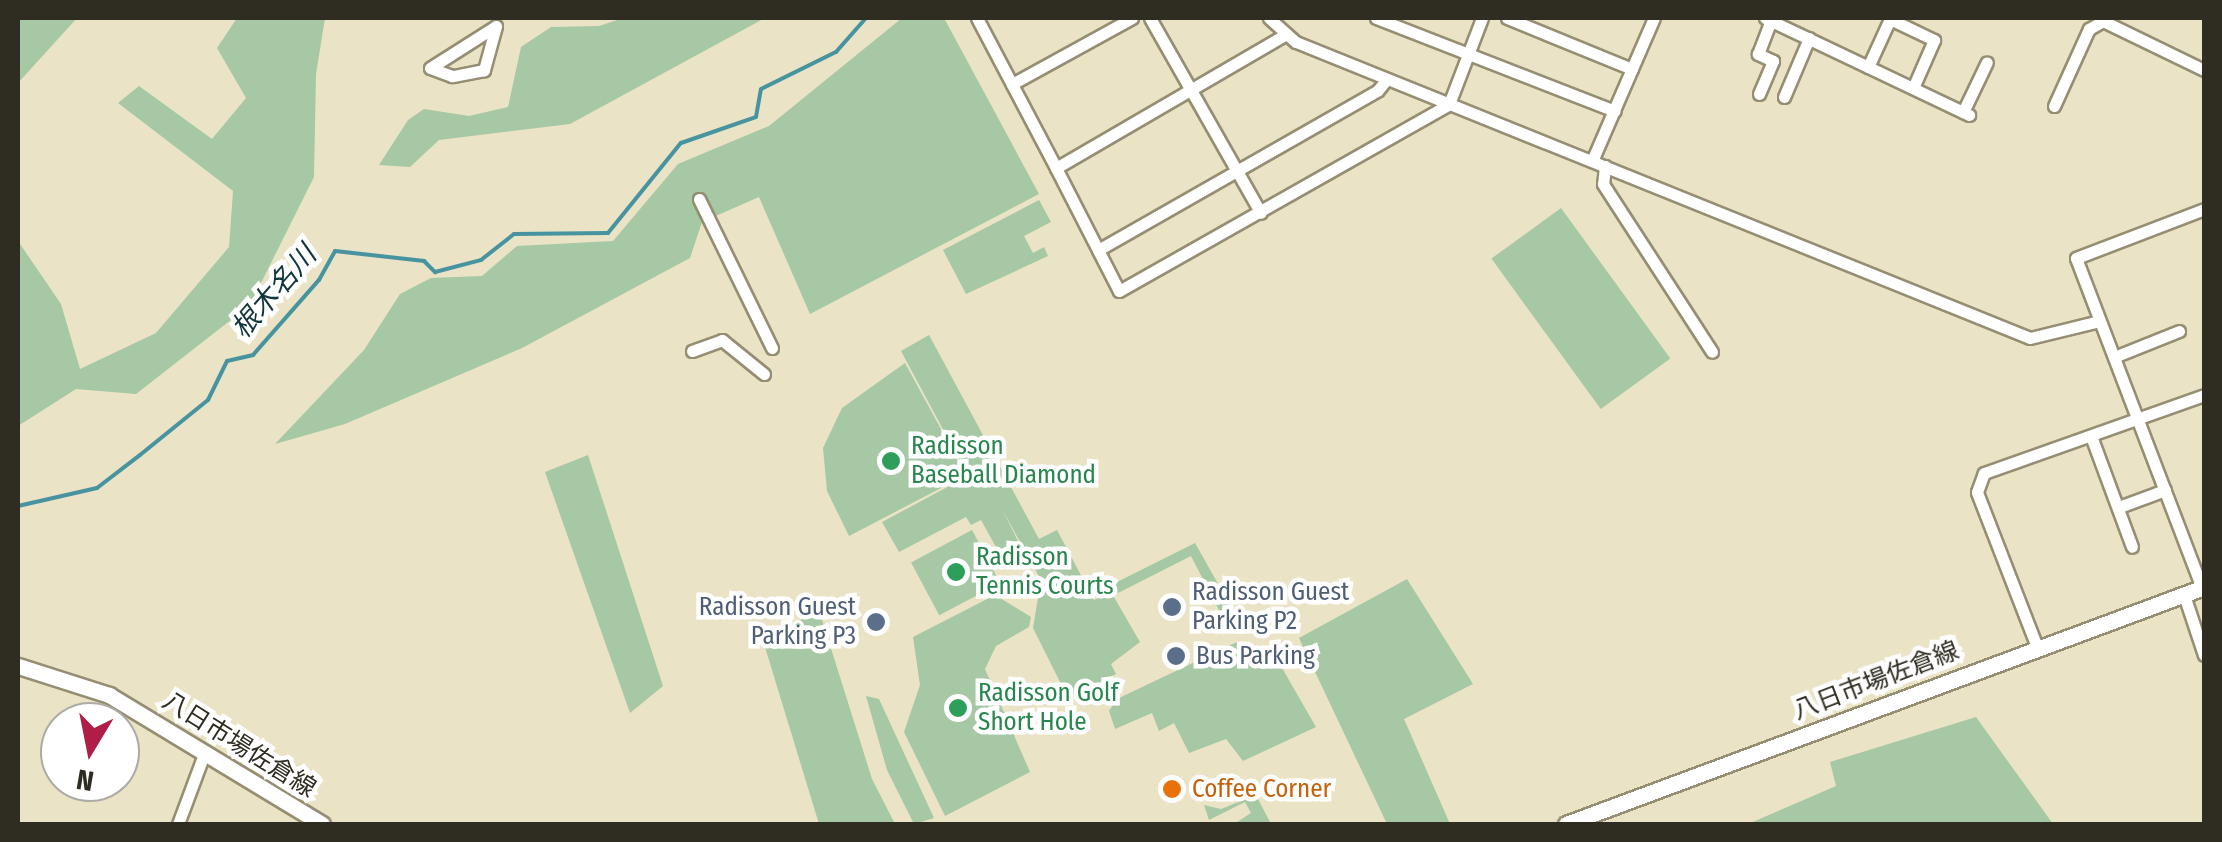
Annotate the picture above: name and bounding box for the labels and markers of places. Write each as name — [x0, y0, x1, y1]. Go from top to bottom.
place label: Radisson Baseball Diamond — [911, 432, 1096, 491]
marker: Radisson Baseball Diamond — [880, 450, 902, 472]
place label: Radisson Tennis Courts — [976, 543, 1114, 602]
marker: Radisson Tennis Courts — [945, 561, 967, 583]
place label: Radisson Guest Parking P2 — [1192, 578, 1349, 637]
place label: Radisson Guest Parking P3 — [699, 593, 856, 652]
marker: Radisson Guest Parking P2 — [1161, 596, 1183, 618]
marker: Radisson Guest Parking P3 — [865, 611, 887, 633]
place label: Bus Parking — [1196, 641, 1315, 671]
marker: Bus Parking — [1165, 645, 1187, 667]
place label: Radisson Golf Short Hole — [978, 679, 1118, 738]
marker: Radisson Golf Short Hole — [947, 697, 969, 719]
place label: Coffee Corner — [1192, 774, 1331, 804]
marker: Coffee Corner — [1161, 778, 1183, 800]

